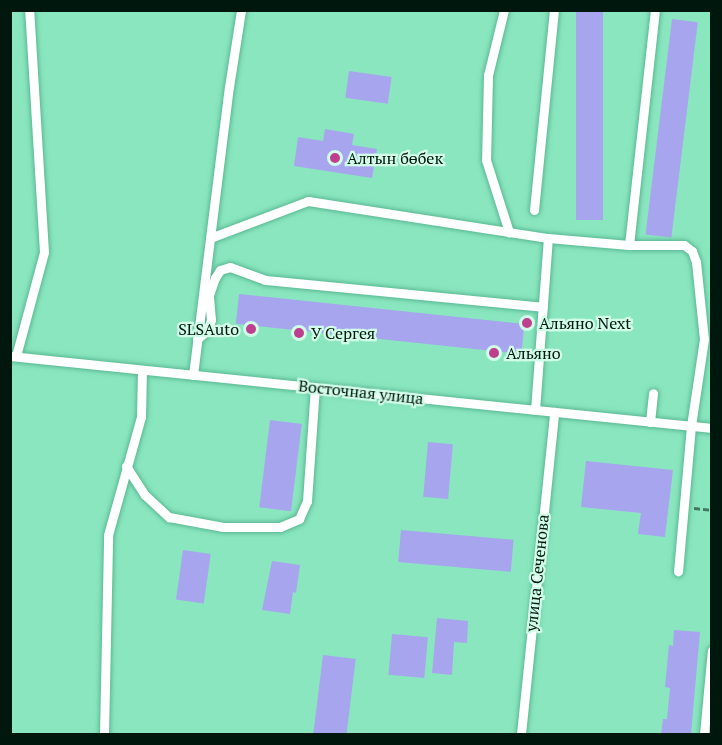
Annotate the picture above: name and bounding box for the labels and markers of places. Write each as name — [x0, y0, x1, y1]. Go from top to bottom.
place label: Алтын бөбек — [347, 148, 443, 168]
marker: Алтын бөбек — [328, 151, 342, 165]
place label: Альяно Next — [539, 313, 631, 333]
marker: Альяно Next — [520, 316, 534, 330]
place label: SLSAuto — [178, 319, 239, 339]
marker: SLSAuto — [244, 322, 258, 336]
place label: У Сергея — [311, 323, 376, 343]
marker: У Сергея — [292, 326, 306, 340]
place label: Альяно — [506, 343, 561, 363]
marker: Альяно — [487, 346, 501, 360]

